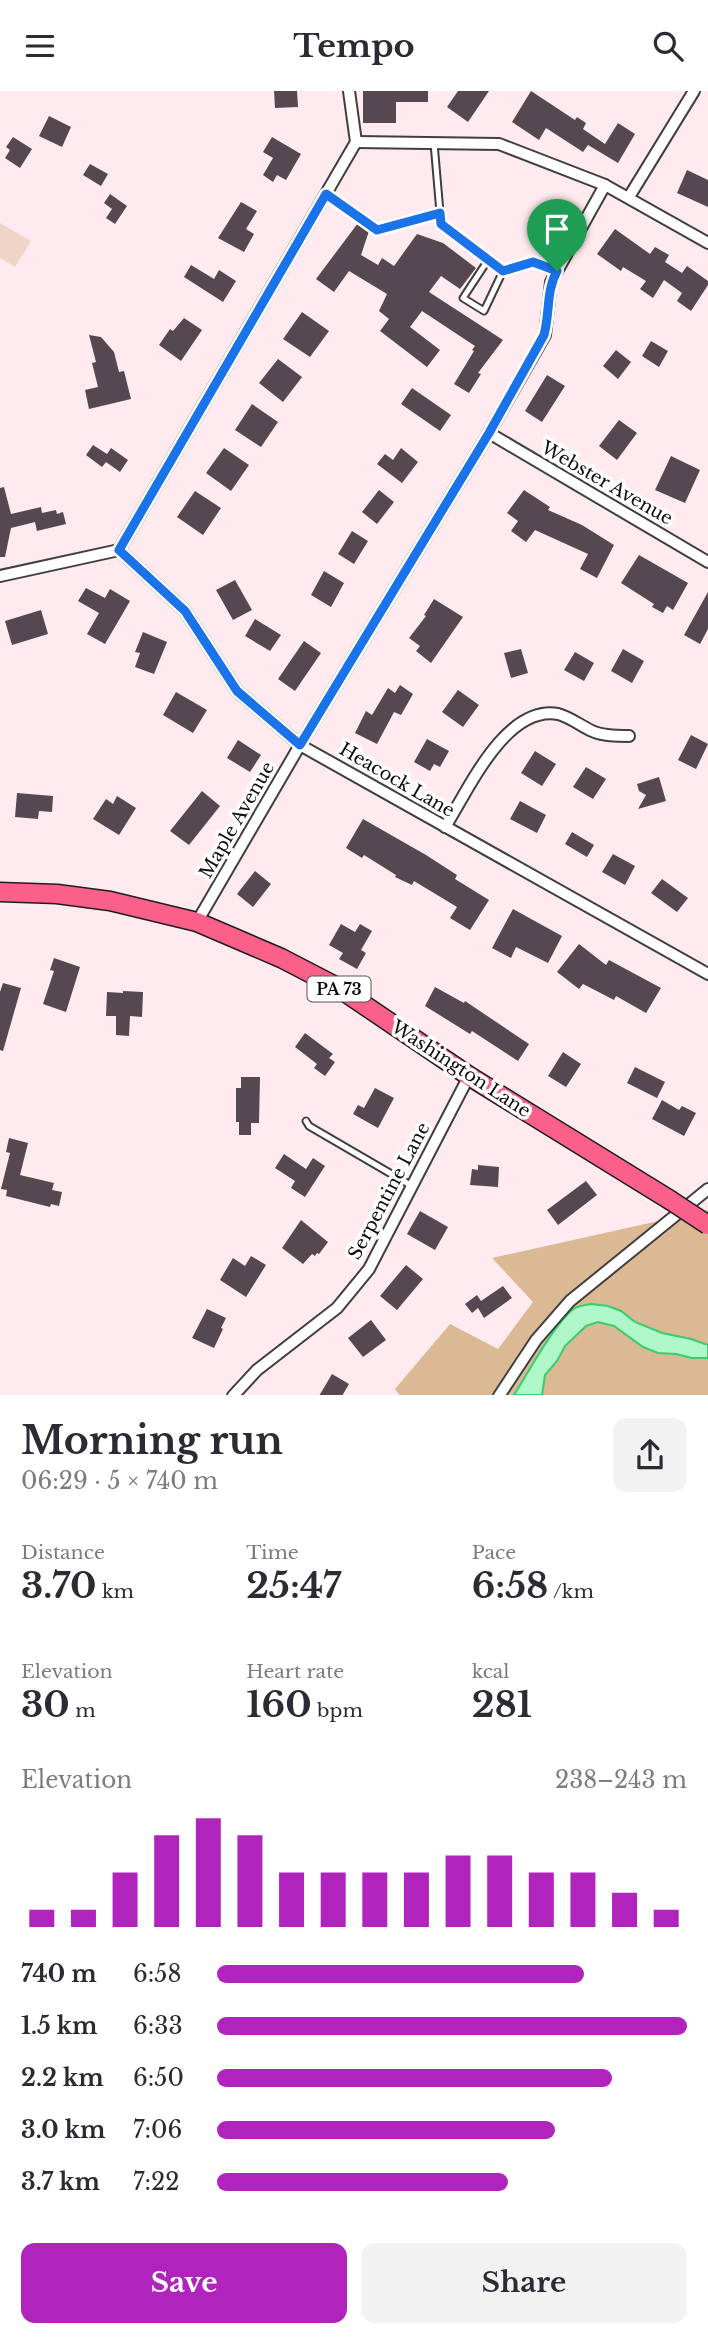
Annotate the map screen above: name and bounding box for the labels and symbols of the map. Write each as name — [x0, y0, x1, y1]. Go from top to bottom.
pin — [527, 199, 587, 271]
street label: Webster Avenue — [536, 436, 677, 530]
street label: Heacock Lane — [335, 738, 459, 822]
street label: Maple Avenue — [195, 758, 279, 882]
road number: PA 73 — [308, 976, 370, 1001]
street label: Washington Lane — [387, 1015, 535, 1122]
street label: Serpentine Lane — [344, 1119, 434, 1263]

